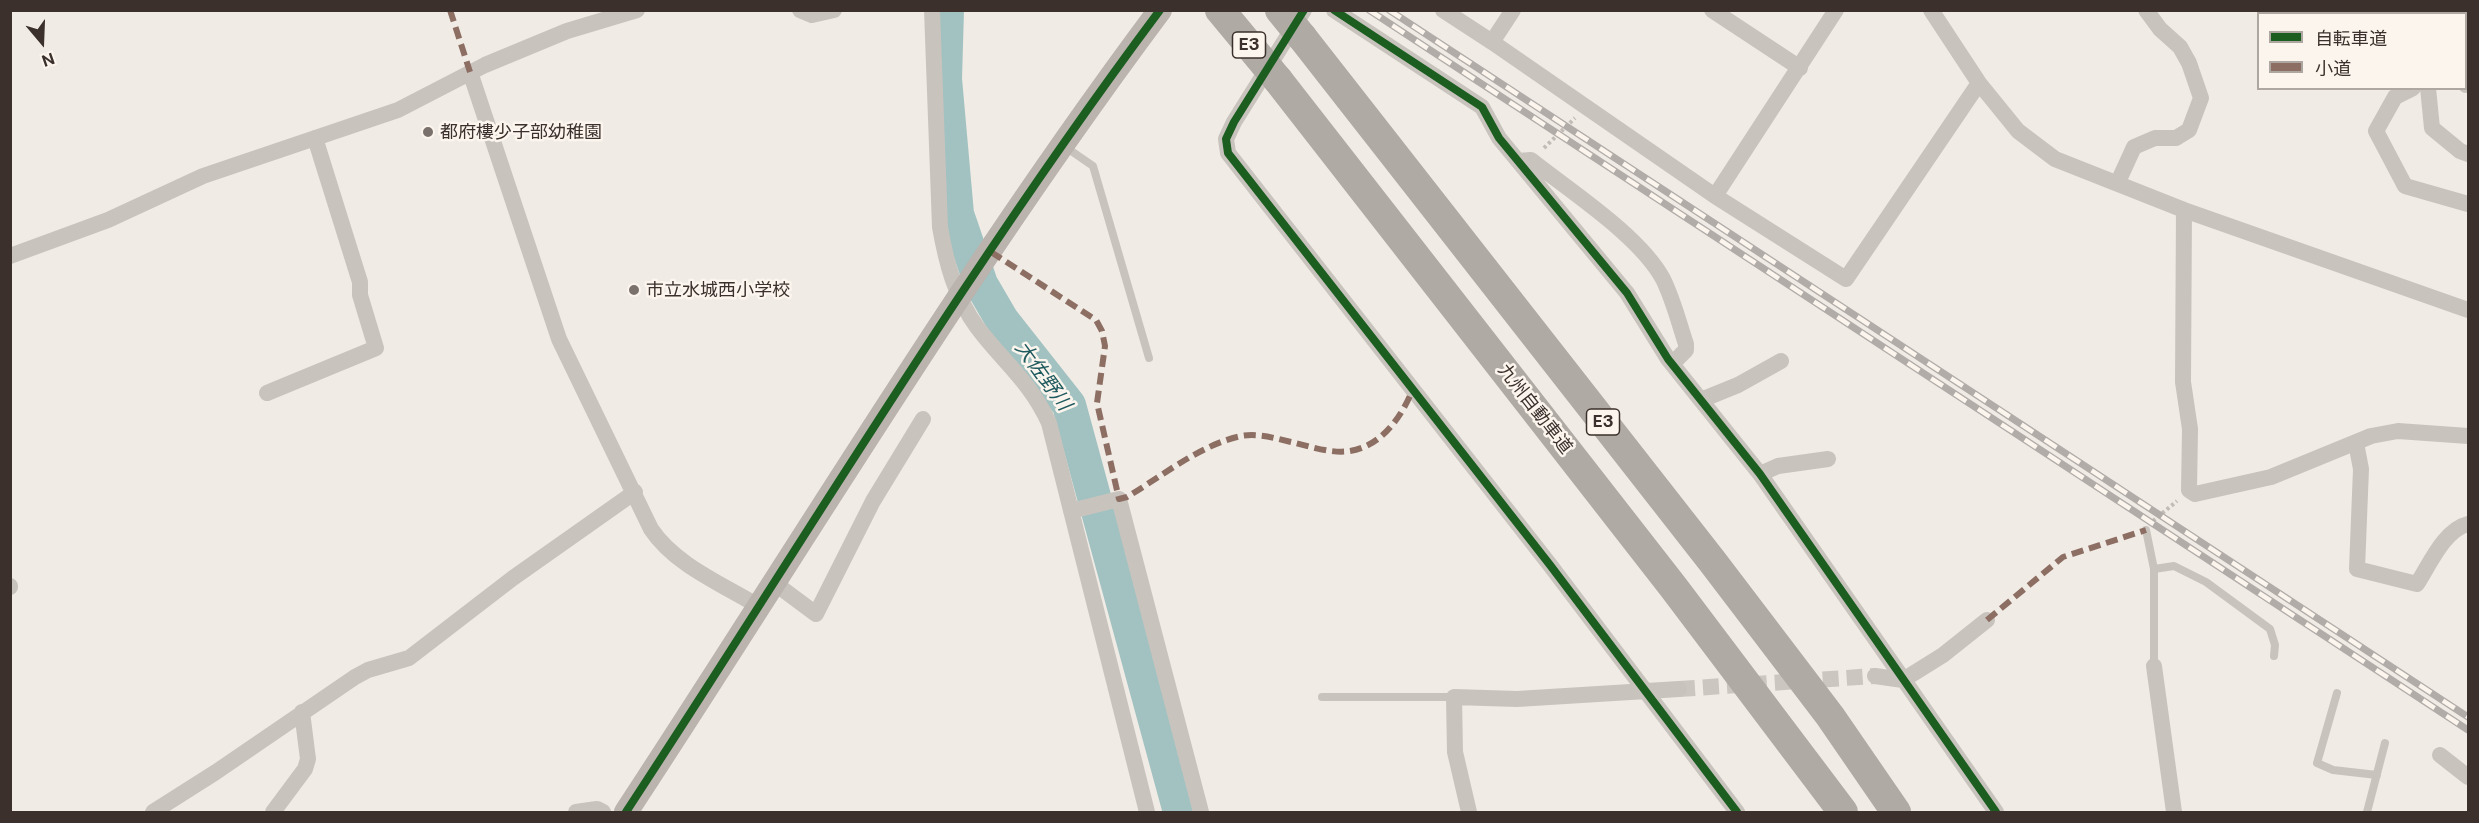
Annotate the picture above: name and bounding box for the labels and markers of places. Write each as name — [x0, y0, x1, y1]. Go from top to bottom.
place label: 都府樓少子部幼稚園 — [440, 121, 602, 143]
marker: 都府樓少子部幼稚園 — [421, 125, 435, 139]
place label: 市立水城西小学校 — [646, 279, 790, 301]
marker: 市立水城西小学校 — [627, 283, 641, 297]

